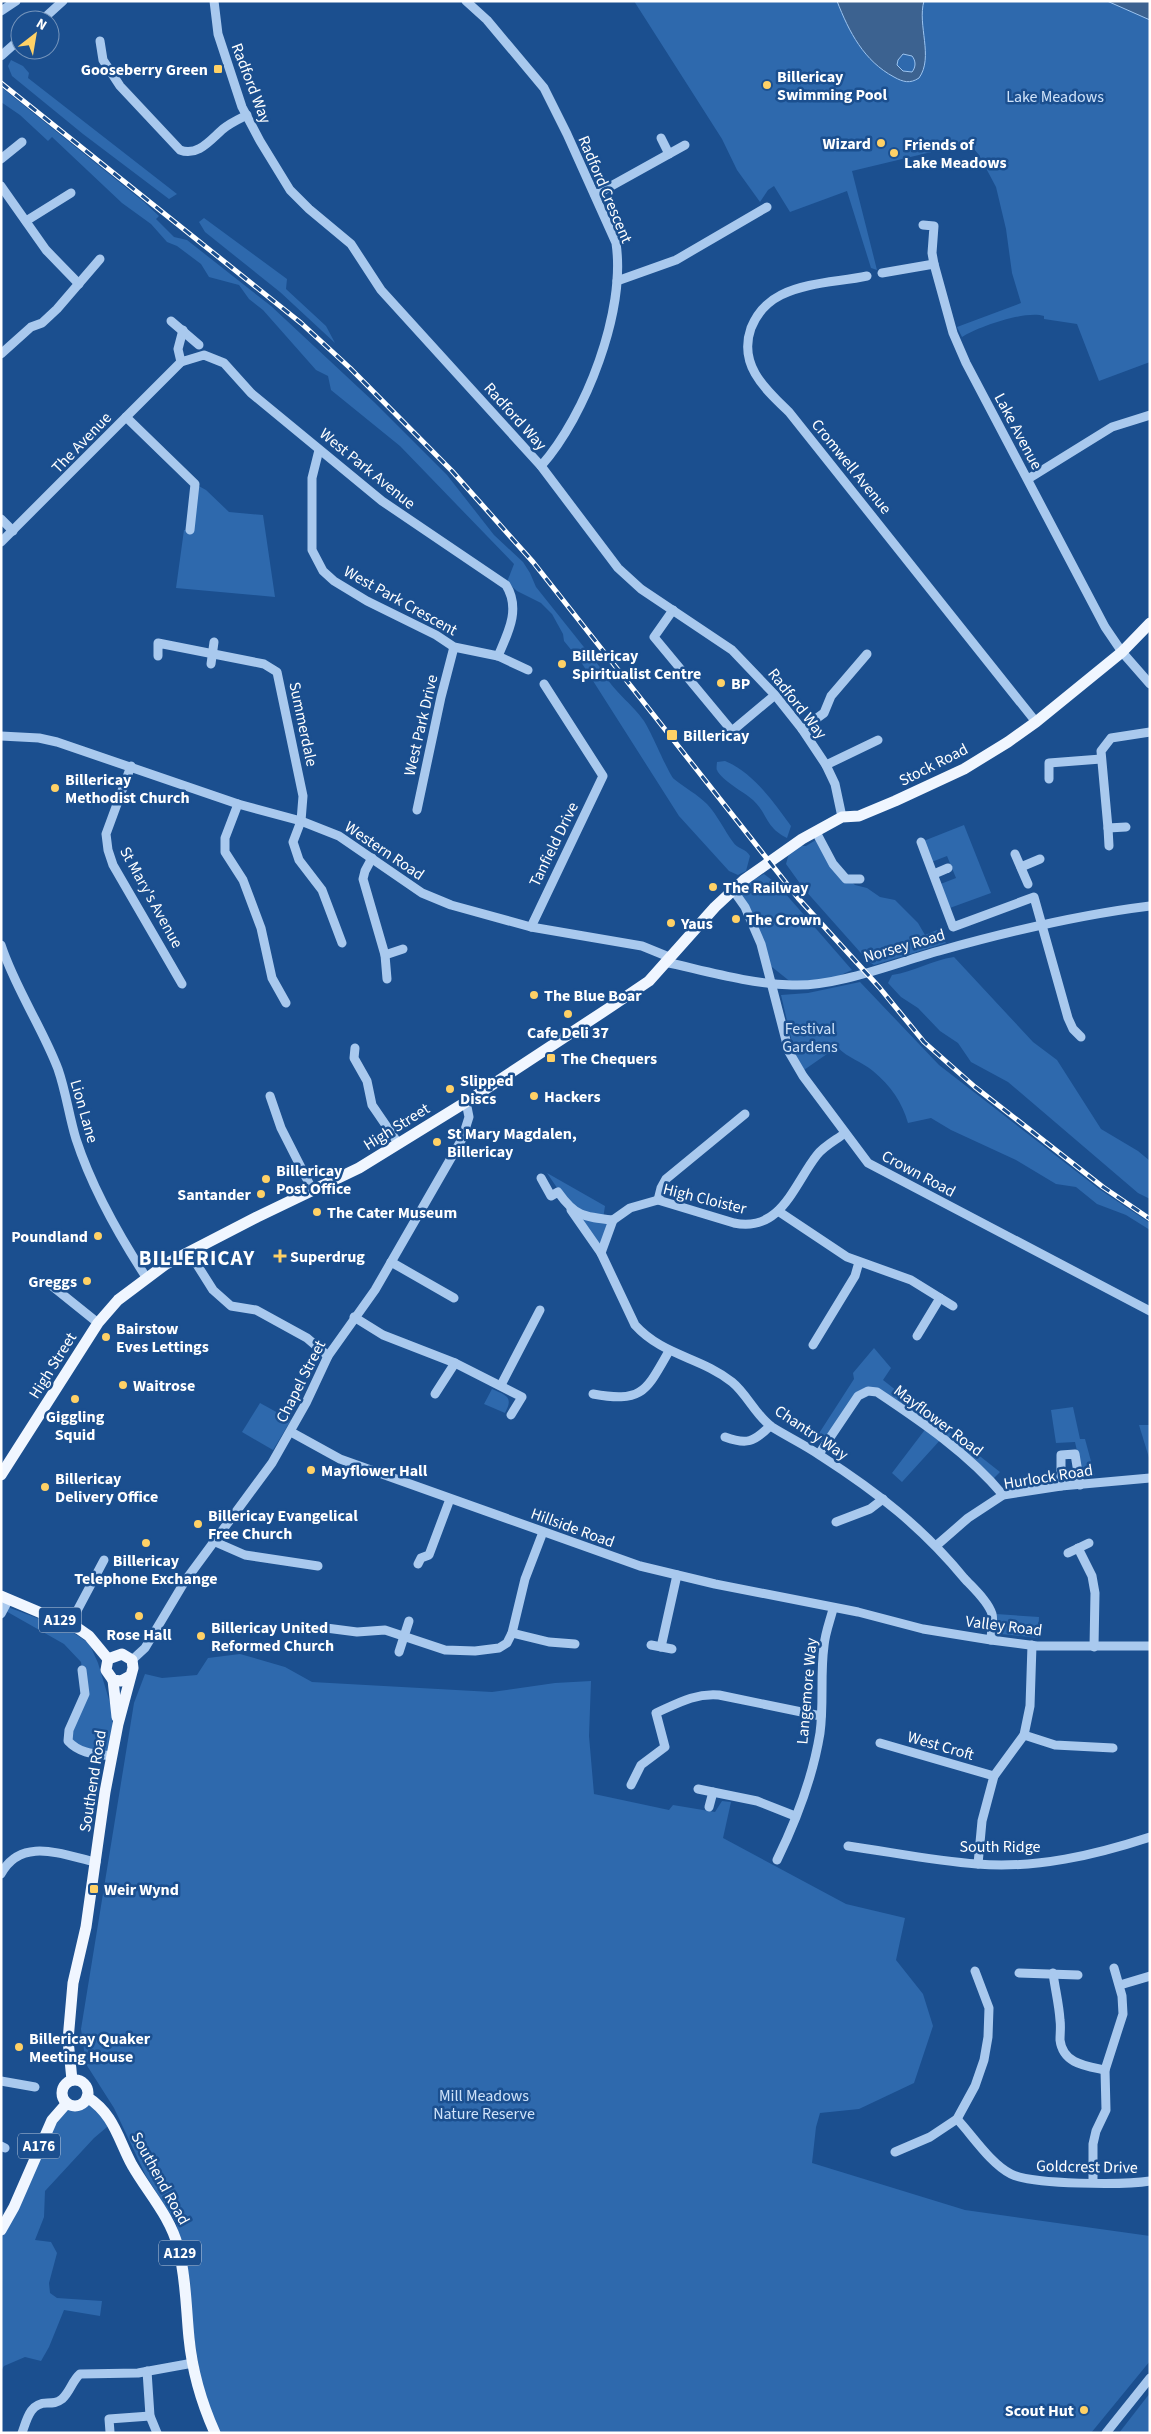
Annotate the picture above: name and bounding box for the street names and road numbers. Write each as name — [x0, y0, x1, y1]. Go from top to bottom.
street label: Radford Way — [226, 40, 277, 127]
street label: Radford Crescent — [573, 132, 638, 247]
street label: Radford Way — [479, 378, 552, 456]
street label: Lake Avenue — [989, 389, 1048, 474]
street label: The Avenue — [47, 407, 117, 478]
street label: Cromwell Avenue — [806, 414, 896, 519]
street label: West Park Avenue — [315, 423, 420, 514]
street label: West Park Crescent — [340, 561, 462, 642]
street label: Radford Way — [763, 664, 832, 744]
street label: West Park Drive — [399, 672, 443, 778]
street label: Summerdale — [283, 680, 323, 769]
street label: Stock Road — [895, 738, 972, 792]
street label: Tanfield Drive — [524, 798, 584, 890]
street label: Western Road — [340, 816, 429, 886]
street label: St Mary's Avenue — [114, 843, 188, 952]
street label: Norsey Road — [861, 924, 948, 968]
street label: Lion Lane — [65, 1077, 104, 1146]
street label: High Street — [359, 1097, 434, 1156]
street label: Crown Road — [878, 1145, 959, 1203]
street label: High Cloister — [661, 1178, 749, 1220]
street label: High Street — [24, 1328, 82, 1403]
street label: Chapel Street — [271, 1336, 331, 1427]
street label: Mayflower Road — [889, 1380, 988, 1462]
street label: Chantry Way — [770, 1400, 853, 1466]
street label: Hurlock Road — [1002, 1459, 1094, 1495]
street label: Hillside Road — [528, 1503, 618, 1553]
road number: A129 — [39, 1608, 81, 1632]
street label: Valley Road — [964, 1610, 1044, 1642]
street label: Langemore Way — [791, 1636, 823, 1745]
street label: West Croft — [905, 1726, 977, 1766]
street label: Southend Road — [74, 1729, 112, 1834]
street label: South Ridge — [960, 1836, 1041, 1858]
street label: Southend Road — [126, 2128, 195, 2229]
road number: A176 — [18, 2134, 60, 2158]
street label: Goldcrest Drive — [1036, 2155, 1138, 2179]
road number: A129 — [159, 2240, 201, 2266]

